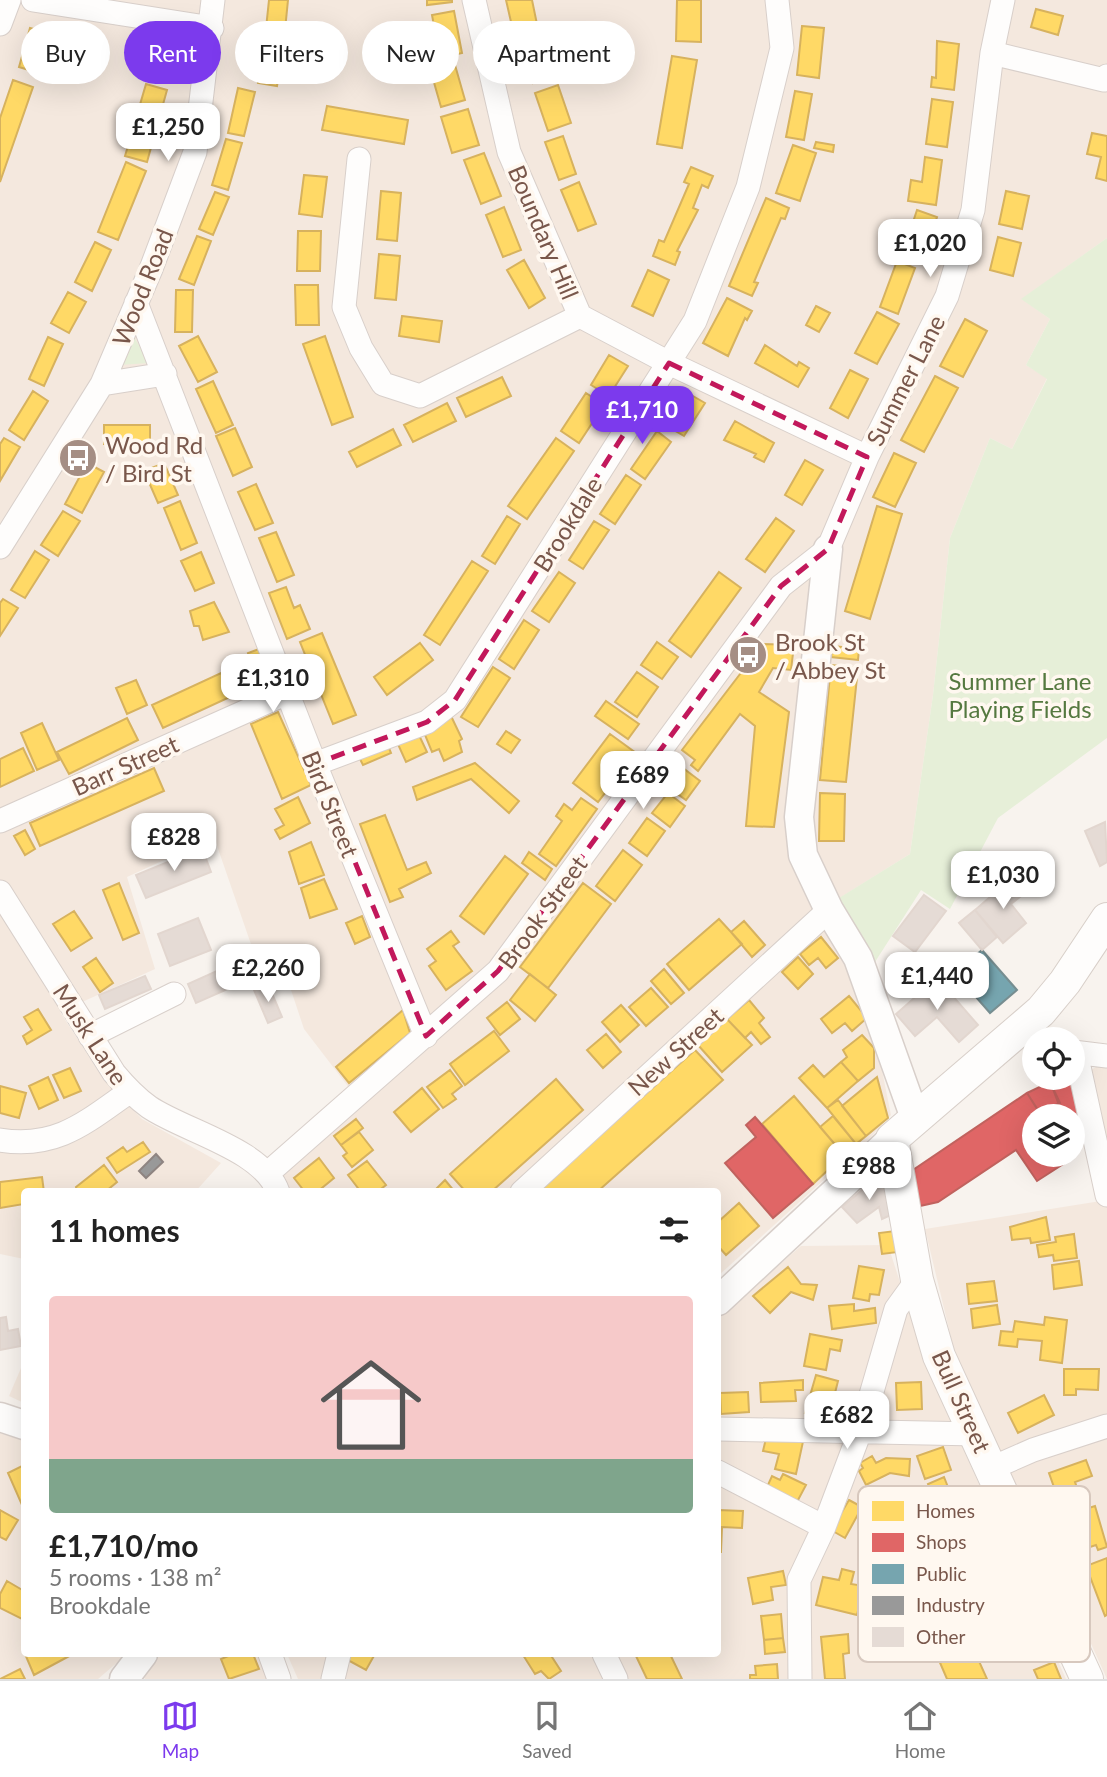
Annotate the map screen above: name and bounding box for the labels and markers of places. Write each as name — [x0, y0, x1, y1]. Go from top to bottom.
pin: £1,250 — [111, 104, 225, 163]
pin: £1,020 — [873, 219, 987, 279]
pin: £1,710 — [585, 386, 699, 446]
place label: Wood Rd / Bird St — [105, 430, 203, 487]
bus stop icon: Wood Rd / Bird St — [57, 437, 99, 479]
place label: Brook St / Abbey St — [775, 627, 886, 684]
bus stop icon: Brook St / Abbey St — [727, 634, 769, 676]
pin: £1,310 — [216, 654, 330, 714]
pin: £689 — [602, 752, 684, 811]
pin: £828 — [133, 814, 215, 873]
pin: £1,030 — [946, 852, 1060, 911]
pin: £2,260 — [211, 944, 325, 1004]
pin: £1,440 — [880, 953, 994, 1012]
pin: £988 — [828, 1142, 910, 1202]
pin: £682 — [806, 1392, 888, 1451]

